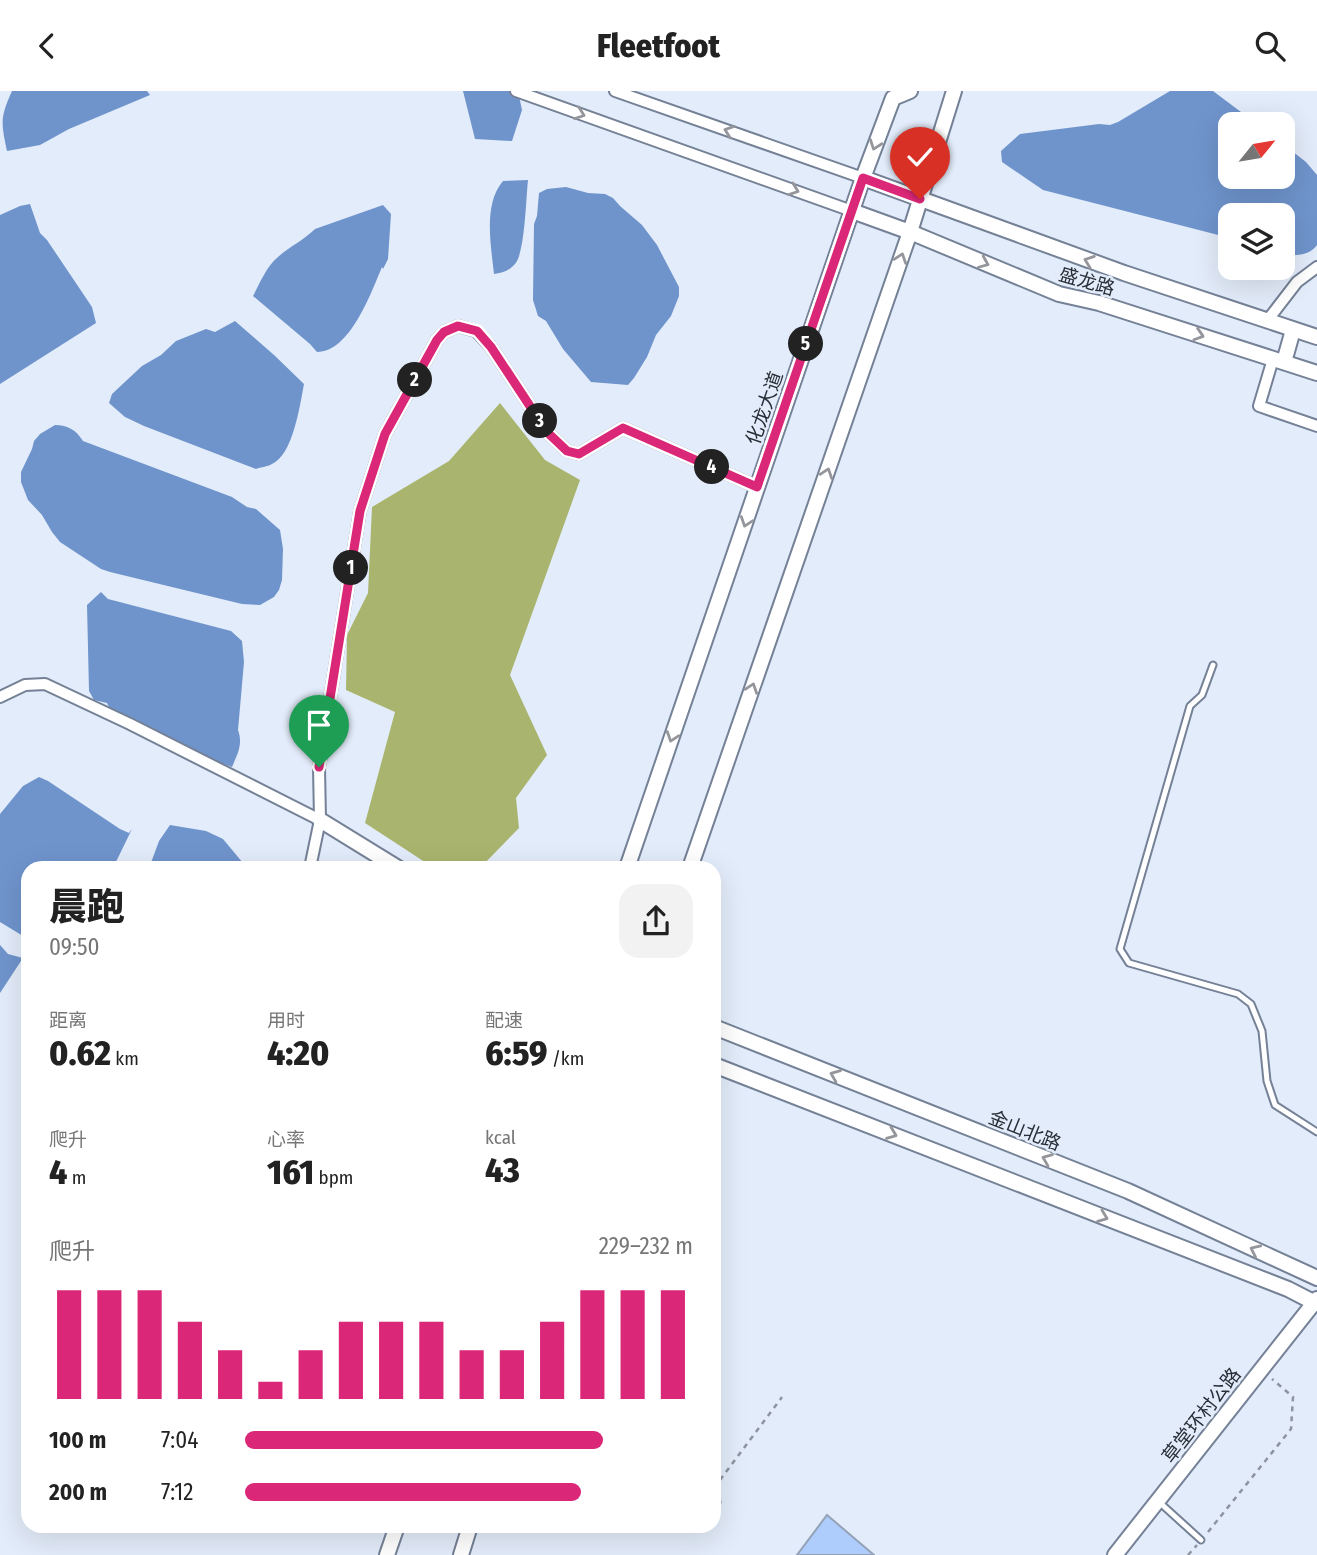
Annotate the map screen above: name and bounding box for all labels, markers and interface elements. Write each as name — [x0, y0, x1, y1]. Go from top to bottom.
icon: back — [28, 27, 66, 65]
text: Fleetfoot — [597, 27, 720, 65]
icon: search — [1251, 27, 1289, 65]
one-way arrow — [574, 106, 586, 120]
north arrow — [1218, 112, 1295, 189]
map controls — [1218, 112, 1295, 280]
one-way arrow — [723, 125, 735, 139]
pin — [890, 127, 950, 199]
one-way arrow — [869, 138, 883, 150]
icon: check — [901, 138, 939, 176]
one-way arrow — [788, 182, 800, 196]
button: layers — [1218, 203, 1295, 280]
one-way arrow — [893, 252, 907, 264]
one-way arrow — [977, 255, 989, 269]
one-way arrow — [1084, 255, 1096, 269]
street label: 盛龙路 — [1056, 263, 1117, 300]
pin: 5 — [788, 327, 824, 361]
one-way arrow — [1193, 327, 1205, 342]
text: 5 — [801, 332, 810, 355]
pin: 2 — [398, 363, 432, 397]
text: 2 — [410, 368, 419, 391]
street label: 化龙大道 — [741, 368, 788, 448]
pin: 3 — [522, 403, 558, 439]
text: 3 — [535, 409, 544, 432]
pin: 4 — [694, 449, 730, 485]
text: 4 — [707, 455, 716, 478]
one-way arrow — [819, 467, 833, 479]
one-way arrow — [740, 515, 754, 528]
pin: 1 — [334, 551, 368, 585]
text: 1 — [346, 556, 355, 579]
one-way arrow — [744, 682, 758, 694]
pin — [289, 695, 349, 767]
icon: arrive — [300, 706, 338, 744]
one-way arrow — [666, 731, 680, 743]
text: 晨跑 — [49, 884, 125, 930]
button: share — [619, 884, 693, 958]
text: 09:50 — [49, 933, 100, 961]
text: 距离 — [49, 1009, 87, 1032]
text: 用时 — [267, 1009, 305, 1032]
text: 配速 — [485, 1009, 523, 1032]
text: 0.62 — [49, 1032, 111, 1074]
text: 4:20 — [267, 1032, 329, 1074]
text: 6:59 — [485, 1032, 548, 1074]
text: km — [111, 1047, 139, 1070]
text: /km — [548, 1047, 584, 1070]
one-way arrow — [830, 1069, 842, 1083]
street label: 金山北路 — [985, 1106, 1064, 1155]
text: kcal — [485, 1126, 516, 1149]
one-way arrow — [885, 1126, 897, 1140]
text: 爬升 — [49, 1128, 87, 1151]
text: 心率 — [267, 1128, 305, 1151]
text: 43 — [485, 1149, 520, 1191]
text: 4 — [49, 1151, 67, 1193]
text: 161 — [267, 1151, 314, 1193]
one-way arrow — [1041, 1153, 1053, 1167]
text: m — [67, 1166, 86, 1189]
text: bpm — [314, 1166, 353, 1189]
one-way arrow — [1097, 1209, 1109, 1223]
text: 229–232 m — [599, 1232, 693, 1260]
text: 爬升 — [49, 1237, 95, 1265]
one-way arrow — [1250, 1244, 1262, 1258]
street label: 草堂环村公路 — [1157, 1363, 1246, 1467]
text: 100 m — [49, 1426, 106, 1454]
text: 7:04 — [161, 1426, 198, 1454]
text: 200 m — [49, 1478, 107, 1506]
text: 7:12 — [161, 1478, 193, 1506]

